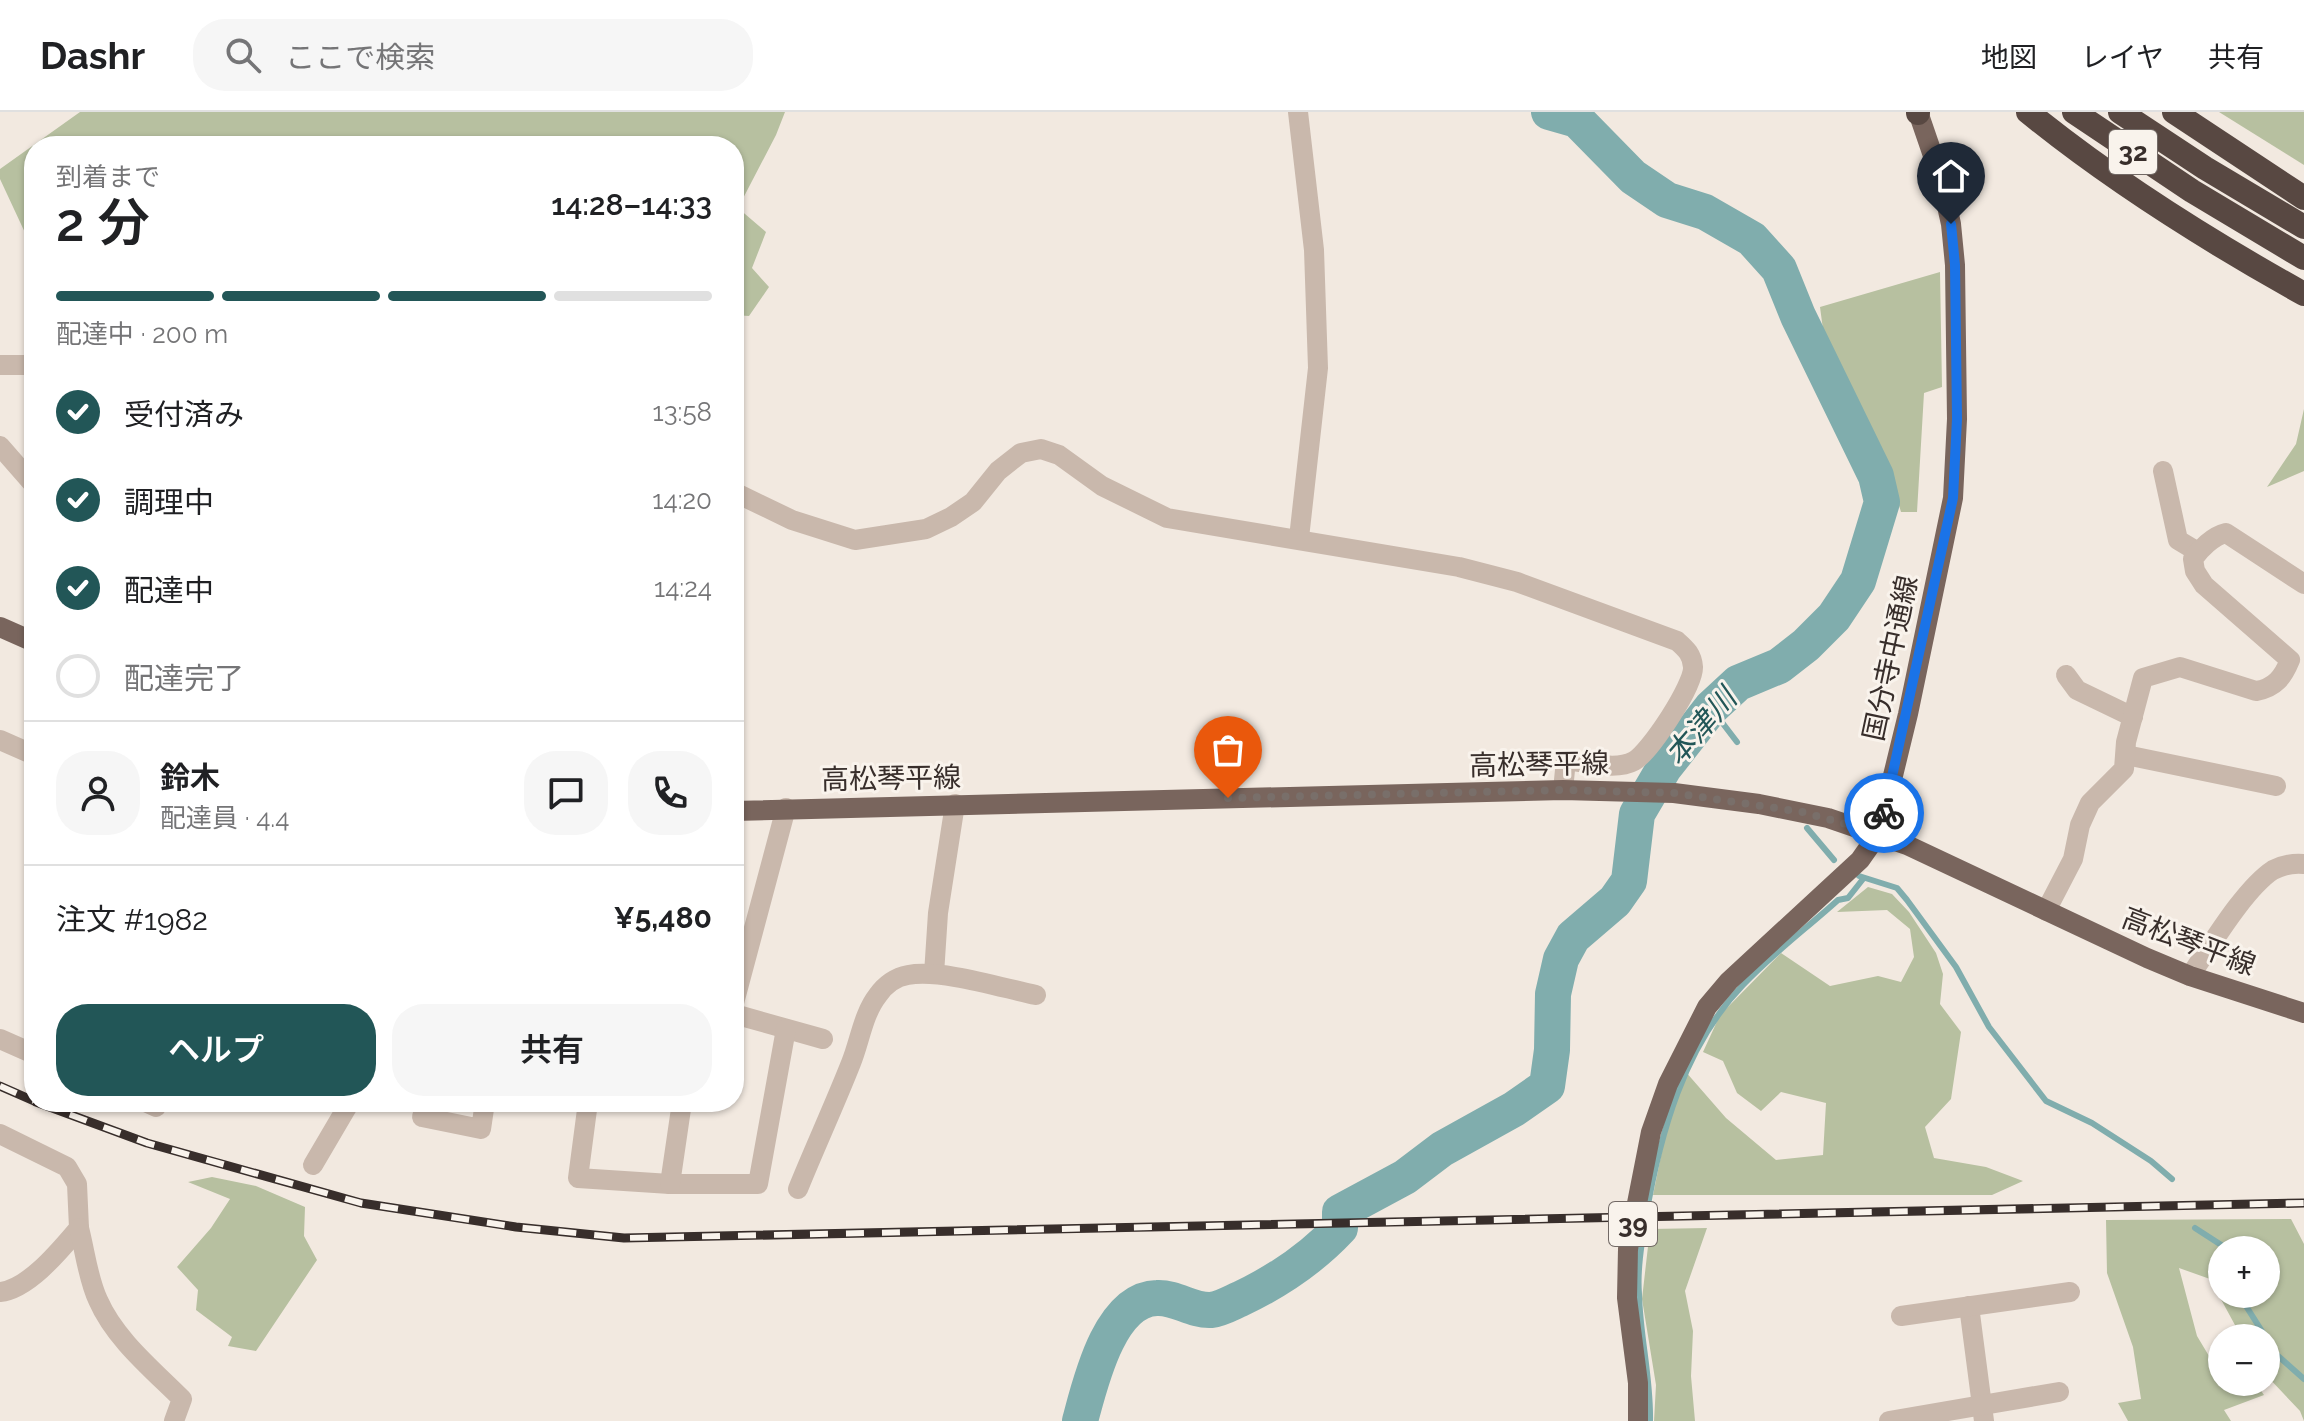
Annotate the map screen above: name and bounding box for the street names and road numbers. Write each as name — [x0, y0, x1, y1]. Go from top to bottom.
road number: 32 — [2109, 130, 2157, 174]
street label: 国分寺中通線 — [1857, 573, 1924, 744]
street label: 高松琴平線 — [1469, 747, 1609, 782]
street label: 高松琴平線 — [821, 761, 961, 796]
street label: 高松琴平線 — [2118, 901, 2260, 982]
road number: 39 — [1609, 1202, 1657, 1246]

